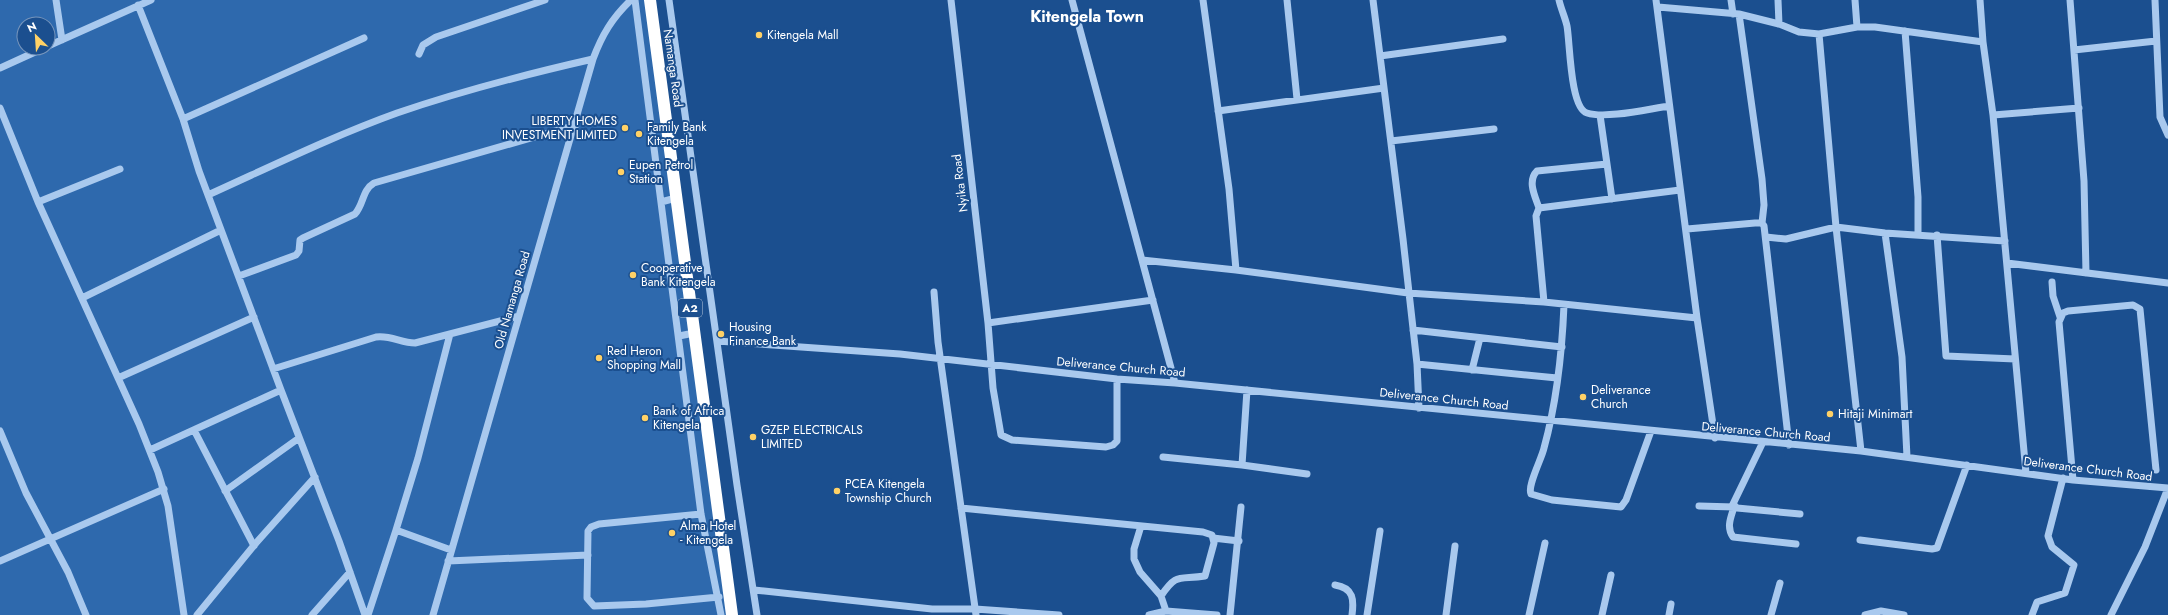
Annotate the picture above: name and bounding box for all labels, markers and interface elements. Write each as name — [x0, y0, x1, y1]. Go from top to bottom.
district label: Kitengela Town — [1030, 5, 1144, 28]
north arrow — [16, 16, 56, 56]
text: N — [24, 18, 39, 36]
place label: Kitengela Mall — [767, 26, 838, 44]
street label: Namanga Road — [659, 28, 687, 108]
marker: Kitengela Mall — [754, 30, 764, 40]
place label: LIBERTY HOMES INVESTMENT LIMITED — [502, 112, 617, 144]
place label: Family Bank Kitengela — [647, 118, 707, 150]
marker: LIBERTY HOMES INVESTMENT LIMITED — [620, 123, 630, 133]
marker: Family Bank Kitengela — [634, 129, 644, 139]
street label: Nyika Road — [948, 153, 972, 213]
place label: Eupen Petrol Station — [629, 156, 693, 188]
marker: Eupen Petrol Station — [616, 167, 626, 177]
street label: Old Namanga Road — [489, 249, 535, 351]
place label: Cooperative Bank Kitengela — [641, 259, 716, 291]
marker: Cooperative Bank Kitengela — [628, 270, 638, 280]
road number: A2 — [678, 299, 702, 317]
place label: Housing Finance Bank — [729, 318, 797, 350]
marker: Housing Finance Bank — [716, 329, 726, 339]
place label: Red Heron Shopping Mall — [607, 342, 681, 374]
street label: Deliverance Church Road — [1056, 352, 1186, 382]
marker: Red Heron Shopping Mall — [594, 353, 604, 363]
place label: Deliverance Church — [1591, 381, 1651, 413]
street label: Deliverance Church Road — [1379, 383, 1509, 415]
marker: Deliverance Church — [1578, 392, 1588, 402]
place label: Bank of Africa Kitengela — [653, 402, 725, 434]
place label: Hitaji Minimart — [1838, 405, 1913, 423]
marker: Hitaji Minimart — [1825, 409, 1835, 419]
marker: Bank of Africa Kitengela — [640, 413, 650, 423]
street label: Deliverance Church Road — [1701, 417, 1831, 447]
place label: GZEP ELECTRICALS LIMITED — [761, 421, 863, 453]
marker: GZEP ELECTRICALS LIMITED — [748, 432, 758, 442]
street label: Deliverance Church Road — [2023, 452, 2153, 486]
place label: PCEA Kitengela Township Church — [845, 475, 932, 507]
marker: PCEA Kitengela Township Church — [832, 486, 842, 496]
place label: Alma Hotel - Kitengela — [680, 517, 736, 549]
marker: Alma Hotel - Kitengela — [667, 528, 677, 538]

